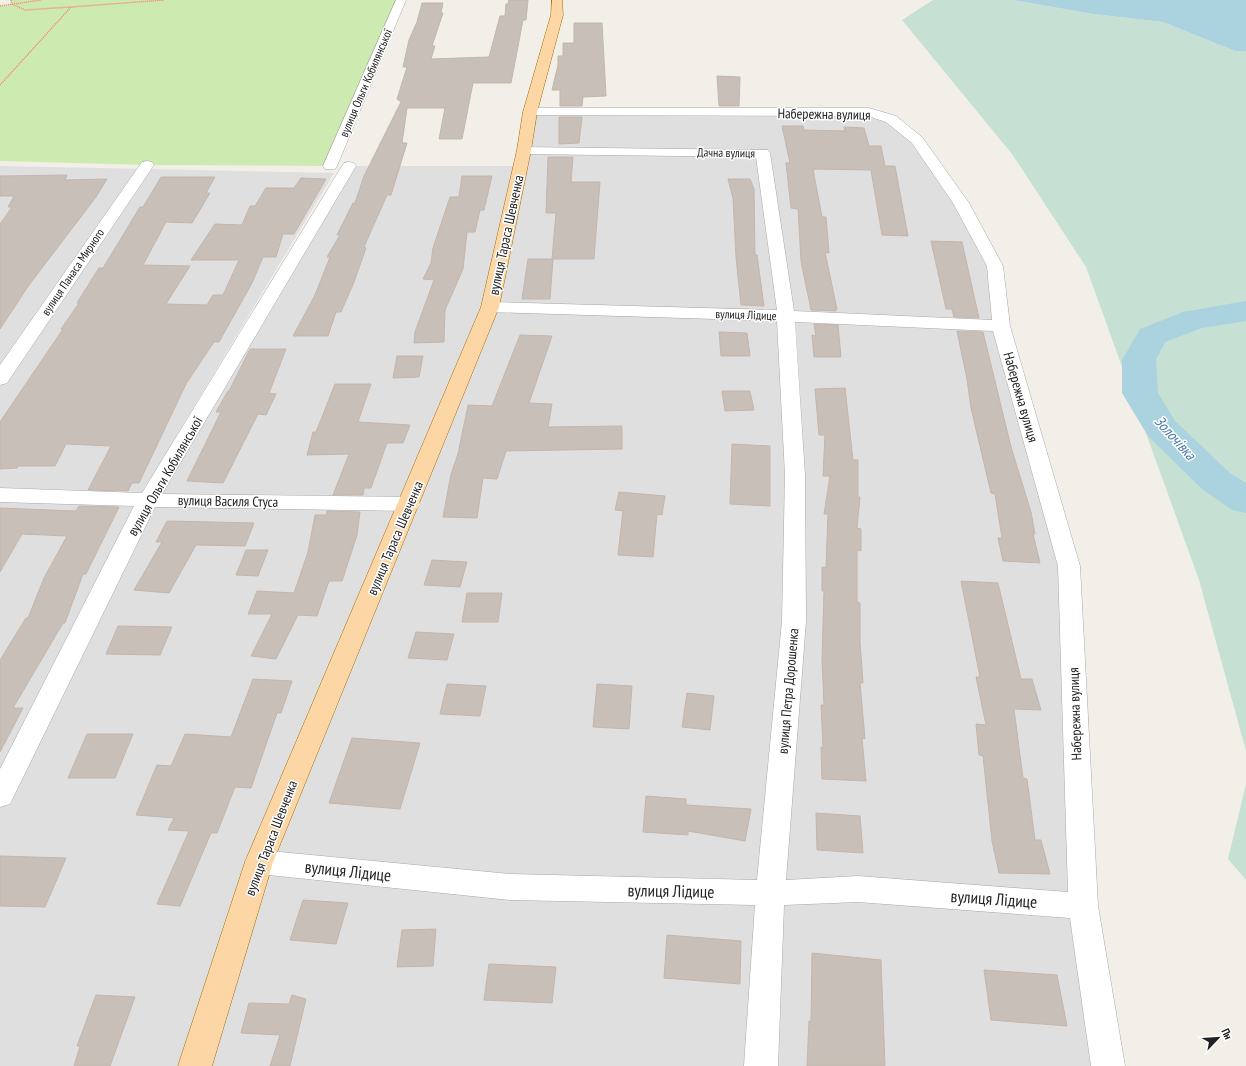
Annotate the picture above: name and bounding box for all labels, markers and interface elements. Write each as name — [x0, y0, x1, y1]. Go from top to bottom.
street label: вулиця Ольги Кобилянської — [336, 26, 395, 139]
street label: Набережна вулиця — [777, 104, 871, 124]
street label: Дачна вулиця — [697, 144, 755, 161]
street label: вулиця Тараса Шевченка — [484, 173, 528, 297]
street label: вулиця Панаса Мирного — [38, 225, 107, 318]
street label: вулиця Лідице — [715, 306, 777, 323]
street label: Набережна вулиця — [1000, 350, 1042, 444]
water label: Золочівка — [1151, 412, 1201, 464]
street label: вулиця Ольги Кобилянської — [123, 413, 207, 539]
street label: вулиця Тараса Шевченка — [363, 478, 427, 598]
street label: вулиця Василя Стуса — [178, 491, 278, 511]
street label: вулиця Петра Дорошенка — [774, 628, 802, 754]
street label: Набережна вулиця — [1064, 667, 1086, 761]
street label: вулиця Тараса Шевченка — [241, 778, 301, 898]
street label: вулиця Лідице — [304, 856, 392, 886]
street label: вулиця Лідице — [627, 879, 715, 903]
street label: вулиця Лідице — [950, 885, 1038, 913]
north arrow — [1198, 1018, 1238, 1058]
text: Пн — [1218, 1026, 1236, 1042]

